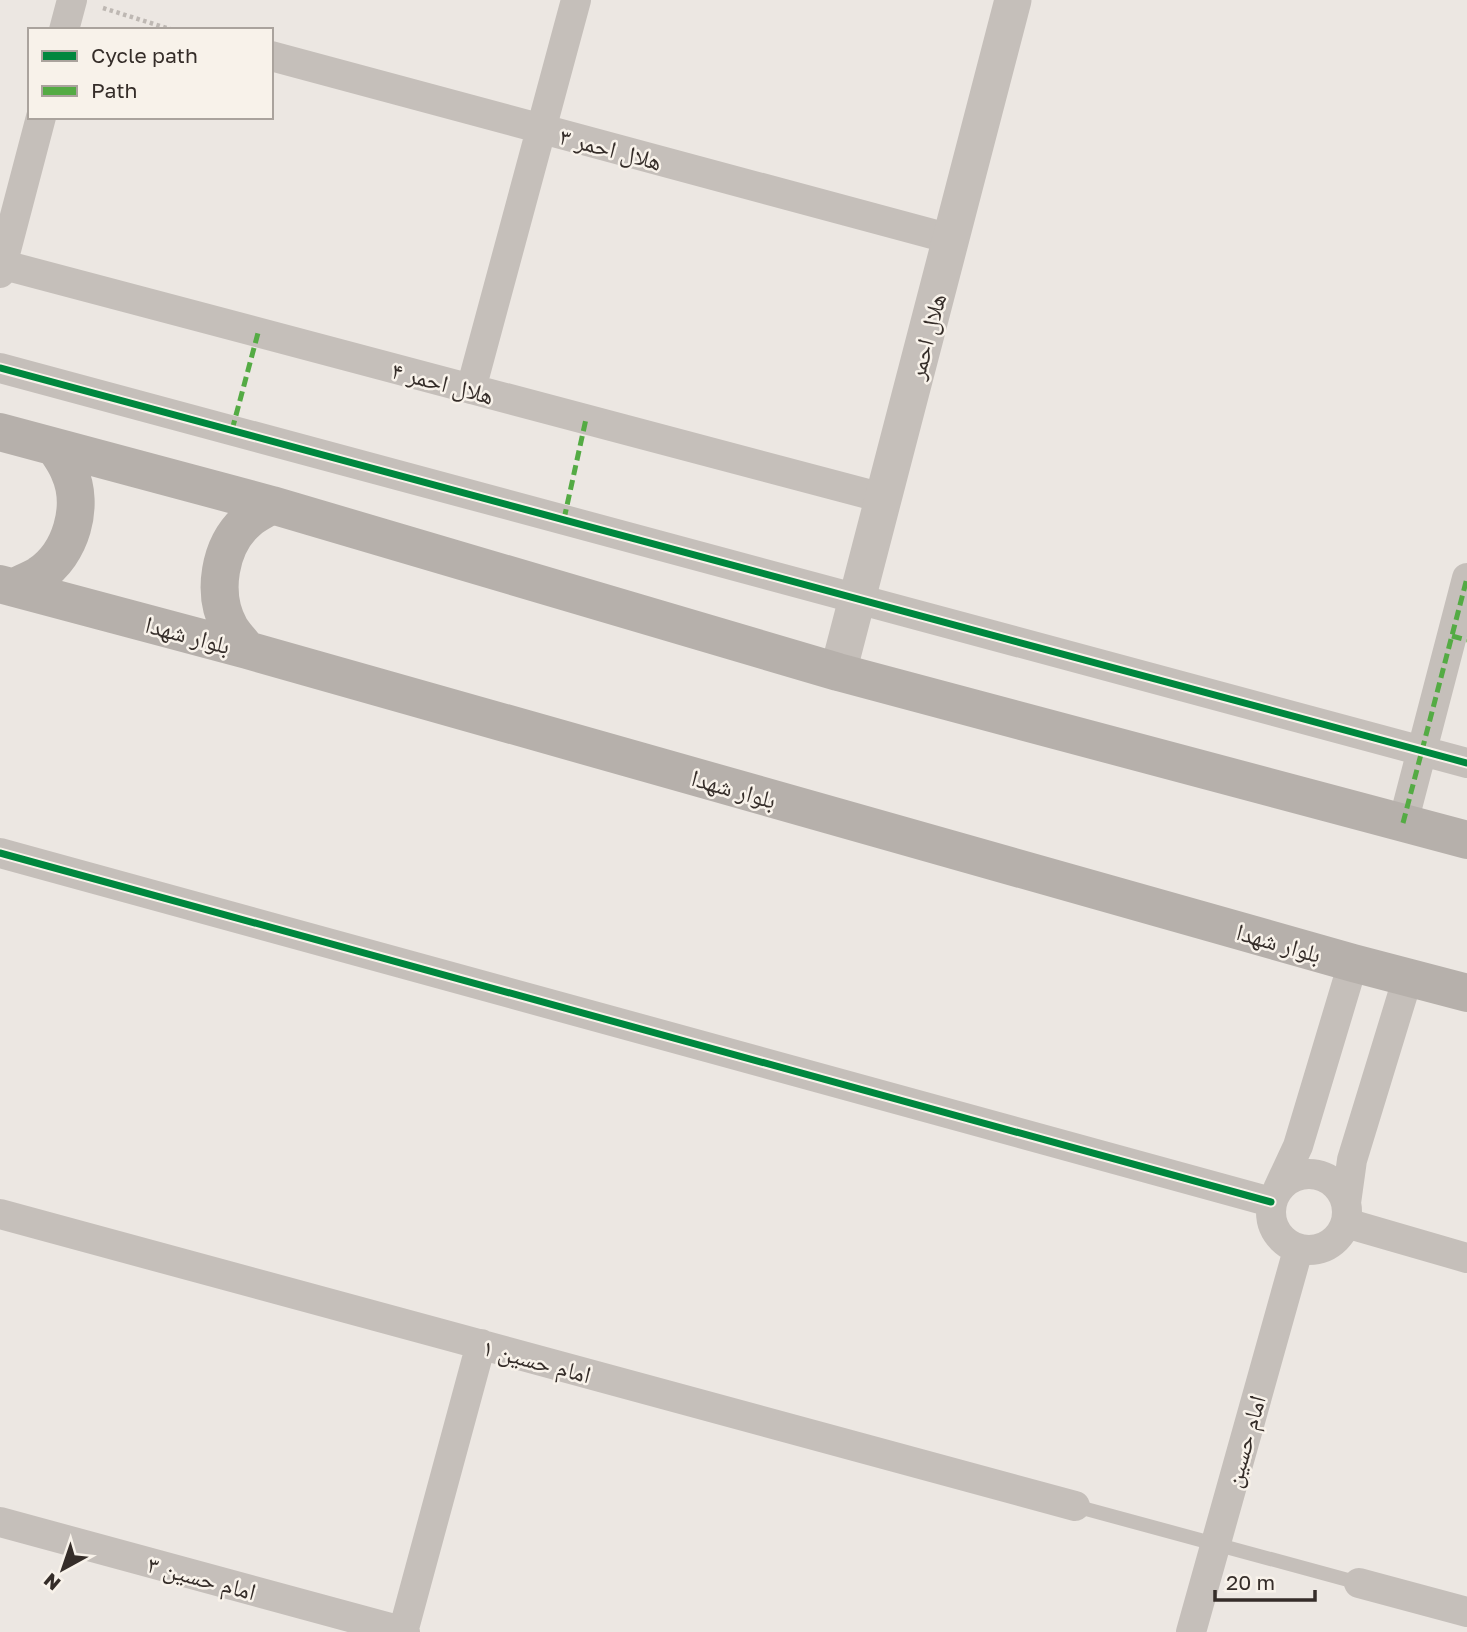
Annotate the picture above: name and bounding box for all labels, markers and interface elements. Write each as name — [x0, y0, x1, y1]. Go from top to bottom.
legend — [28, 28, 273, 119]
text: Cycle path — [91, 42, 198, 68]
text: Path — [91, 77, 138, 103]
street label: هلال احمر ۳ — [557, 120, 665, 176]
street label: هلال احمر — [900, 290, 952, 383]
street label: هلال احمر ۴ — [389, 354, 497, 410]
street label: بلوار شهدا — [142, 609, 234, 660]
street label: بلوار شهدا — [688, 762, 780, 815]
street label: بلوار شهدا — [1233, 916, 1325, 969]
street label: امام حسین ۱ — [479, 1332, 594, 1391]
street label: امام حسین — [1217, 1392, 1274, 1491]
north arrow — [28, 1534, 98, 1604]
street label: امام حسین ۳ — [144, 1549, 259, 1608]
scale bar — [1215, 1558, 1315, 1602]
text: N — [39, 1569, 65, 1596]
text: 20 m — [1226, 1569, 1275, 1595]

